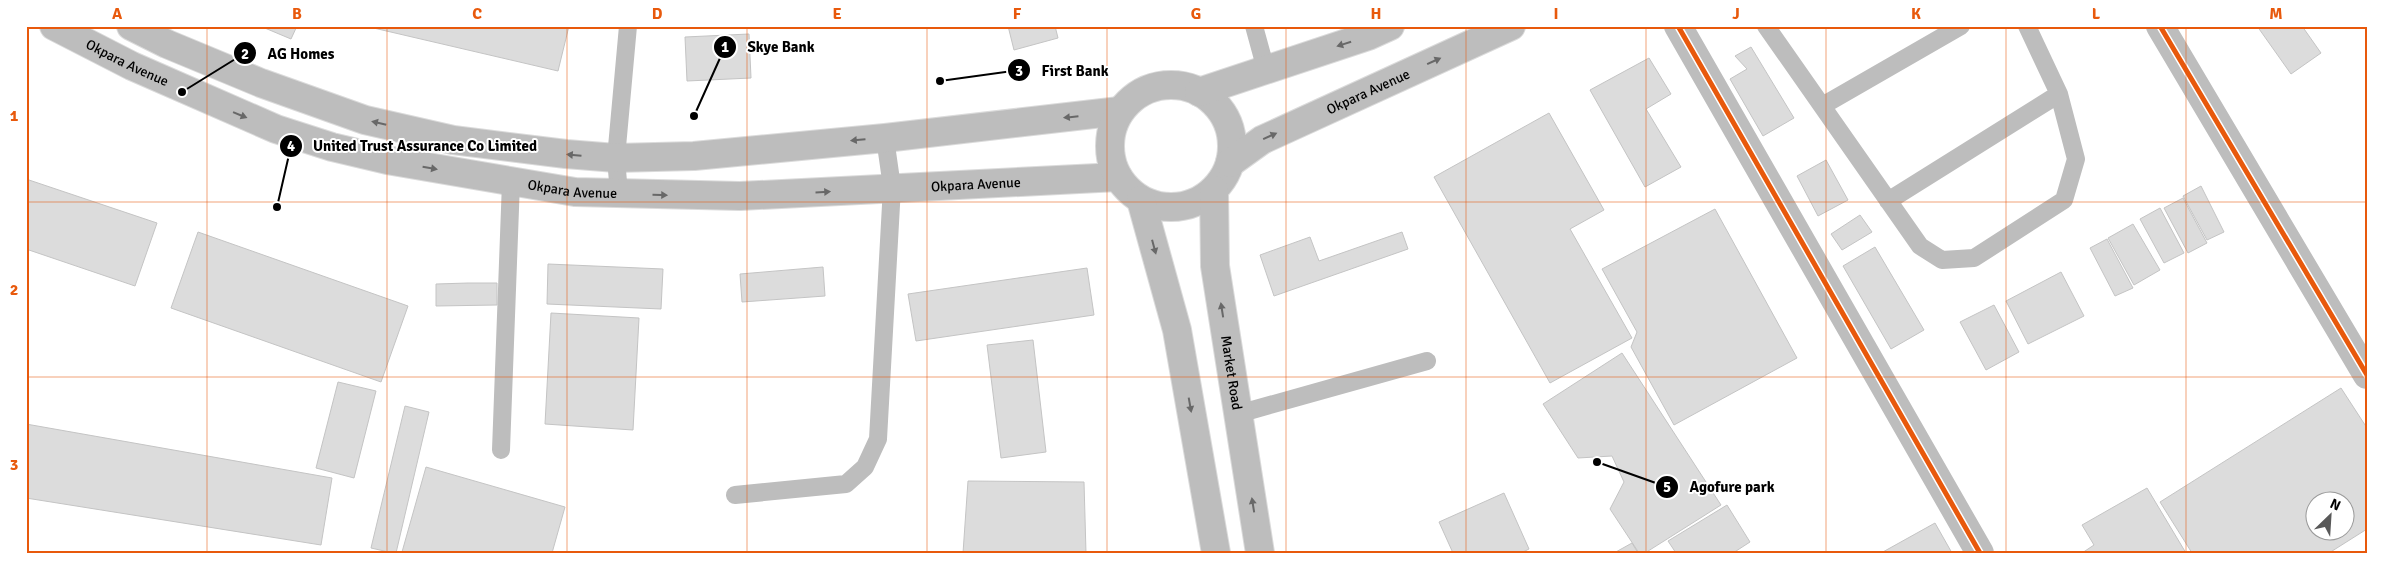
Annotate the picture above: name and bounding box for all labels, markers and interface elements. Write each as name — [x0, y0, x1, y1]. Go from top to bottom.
text: A — [112, 4, 123, 24]
text: B — [292, 4, 302, 24]
text: C — [472, 4, 482, 24]
text: D — [652, 4, 663, 24]
text: E — [832, 4, 842, 24]
text: F — [1013, 4, 1022, 24]
text: G — [1191, 4, 1201, 24]
text: H — [1371, 4, 1381, 24]
text: I — [1553, 4, 1559, 24]
text: J — [1732, 4, 1740, 24]
text: K — [1911, 4, 1921, 24]
text: L — [2092, 4, 2101, 24]
text: M — [2269, 4, 2283, 24]
callout: Skye Bank — [713, 32, 825, 62]
street label: Okpara Avenue — [83, 35, 171, 90]
callout: AG Homes — [233, 38, 345, 68]
text: 1 — [721, 38, 729, 56]
text: Skye Bank — [747, 38, 815, 56]
one-way arrow — [1337, 41, 1352, 48]
text: 2 — [241, 45, 249, 63]
text: AG Homes — [268, 45, 335, 63]
callout: First Bank — [1007, 55, 1119, 85]
one-way arrow — [1427, 57, 1441, 65]
text: 3 — [1015, 62, 1023, 80]
text: First Bank — [1042, 62, 1109, 80]
street label: Okpara Avenue — [1324, 65, 1412, 118]
text: 1 — [10, 106, 19, 126]
one-way arrow — [233, 111, 247, 119]
one-way arrow — [1063, 113, 1079, 121]
one-way arrow — [371, 119, 387, 127]
callout: United Trust Assurance Co Limited — [278, 131, 547, 161]
one-way arrow — [1263, 131, 1277, 139]
text: 4 — [287, 137, 295, 155]
text: United Trust Assurance Co Limited — [313, 137, 537, 155]
one-way arrow — [849, 137, 865, 145]
one-way arrow — [565, 151, 581, 159]
one-way arrow — [422, 165, 438, 173]
street label: Okpara Avenue — [930, 173, 1021, 195]
street label: Okpara Avenue — [526, 176, 617, 202]
one-way arrow — [815, 187, 831, 195]
one-way arrow — [653, 191, 669, 199]
one-way arrow — [1150, 240, 1158, 255]
text: 2 — [10, 280, 18, 300]
one-way arrow — [1218, 301, 1226, 317]
street label: Market Road — [1217, 334, 1246, 411]
one-way arrow — [1187, 398, 1195, 414]
text: 3 — [10, 455, 18, 475]
callout: Agofure park — [1654, 472, 1784, 502]
text: 5 — [1663, 478, 1671, 496]
text: Agofure park — [1690, 478, 1775, 496]
north arrow — [2306, 492, 2356, 542]
text: N — [2327, 495, 2343, 514]
one-way arrow — [1248, 496, 1256, 512]

